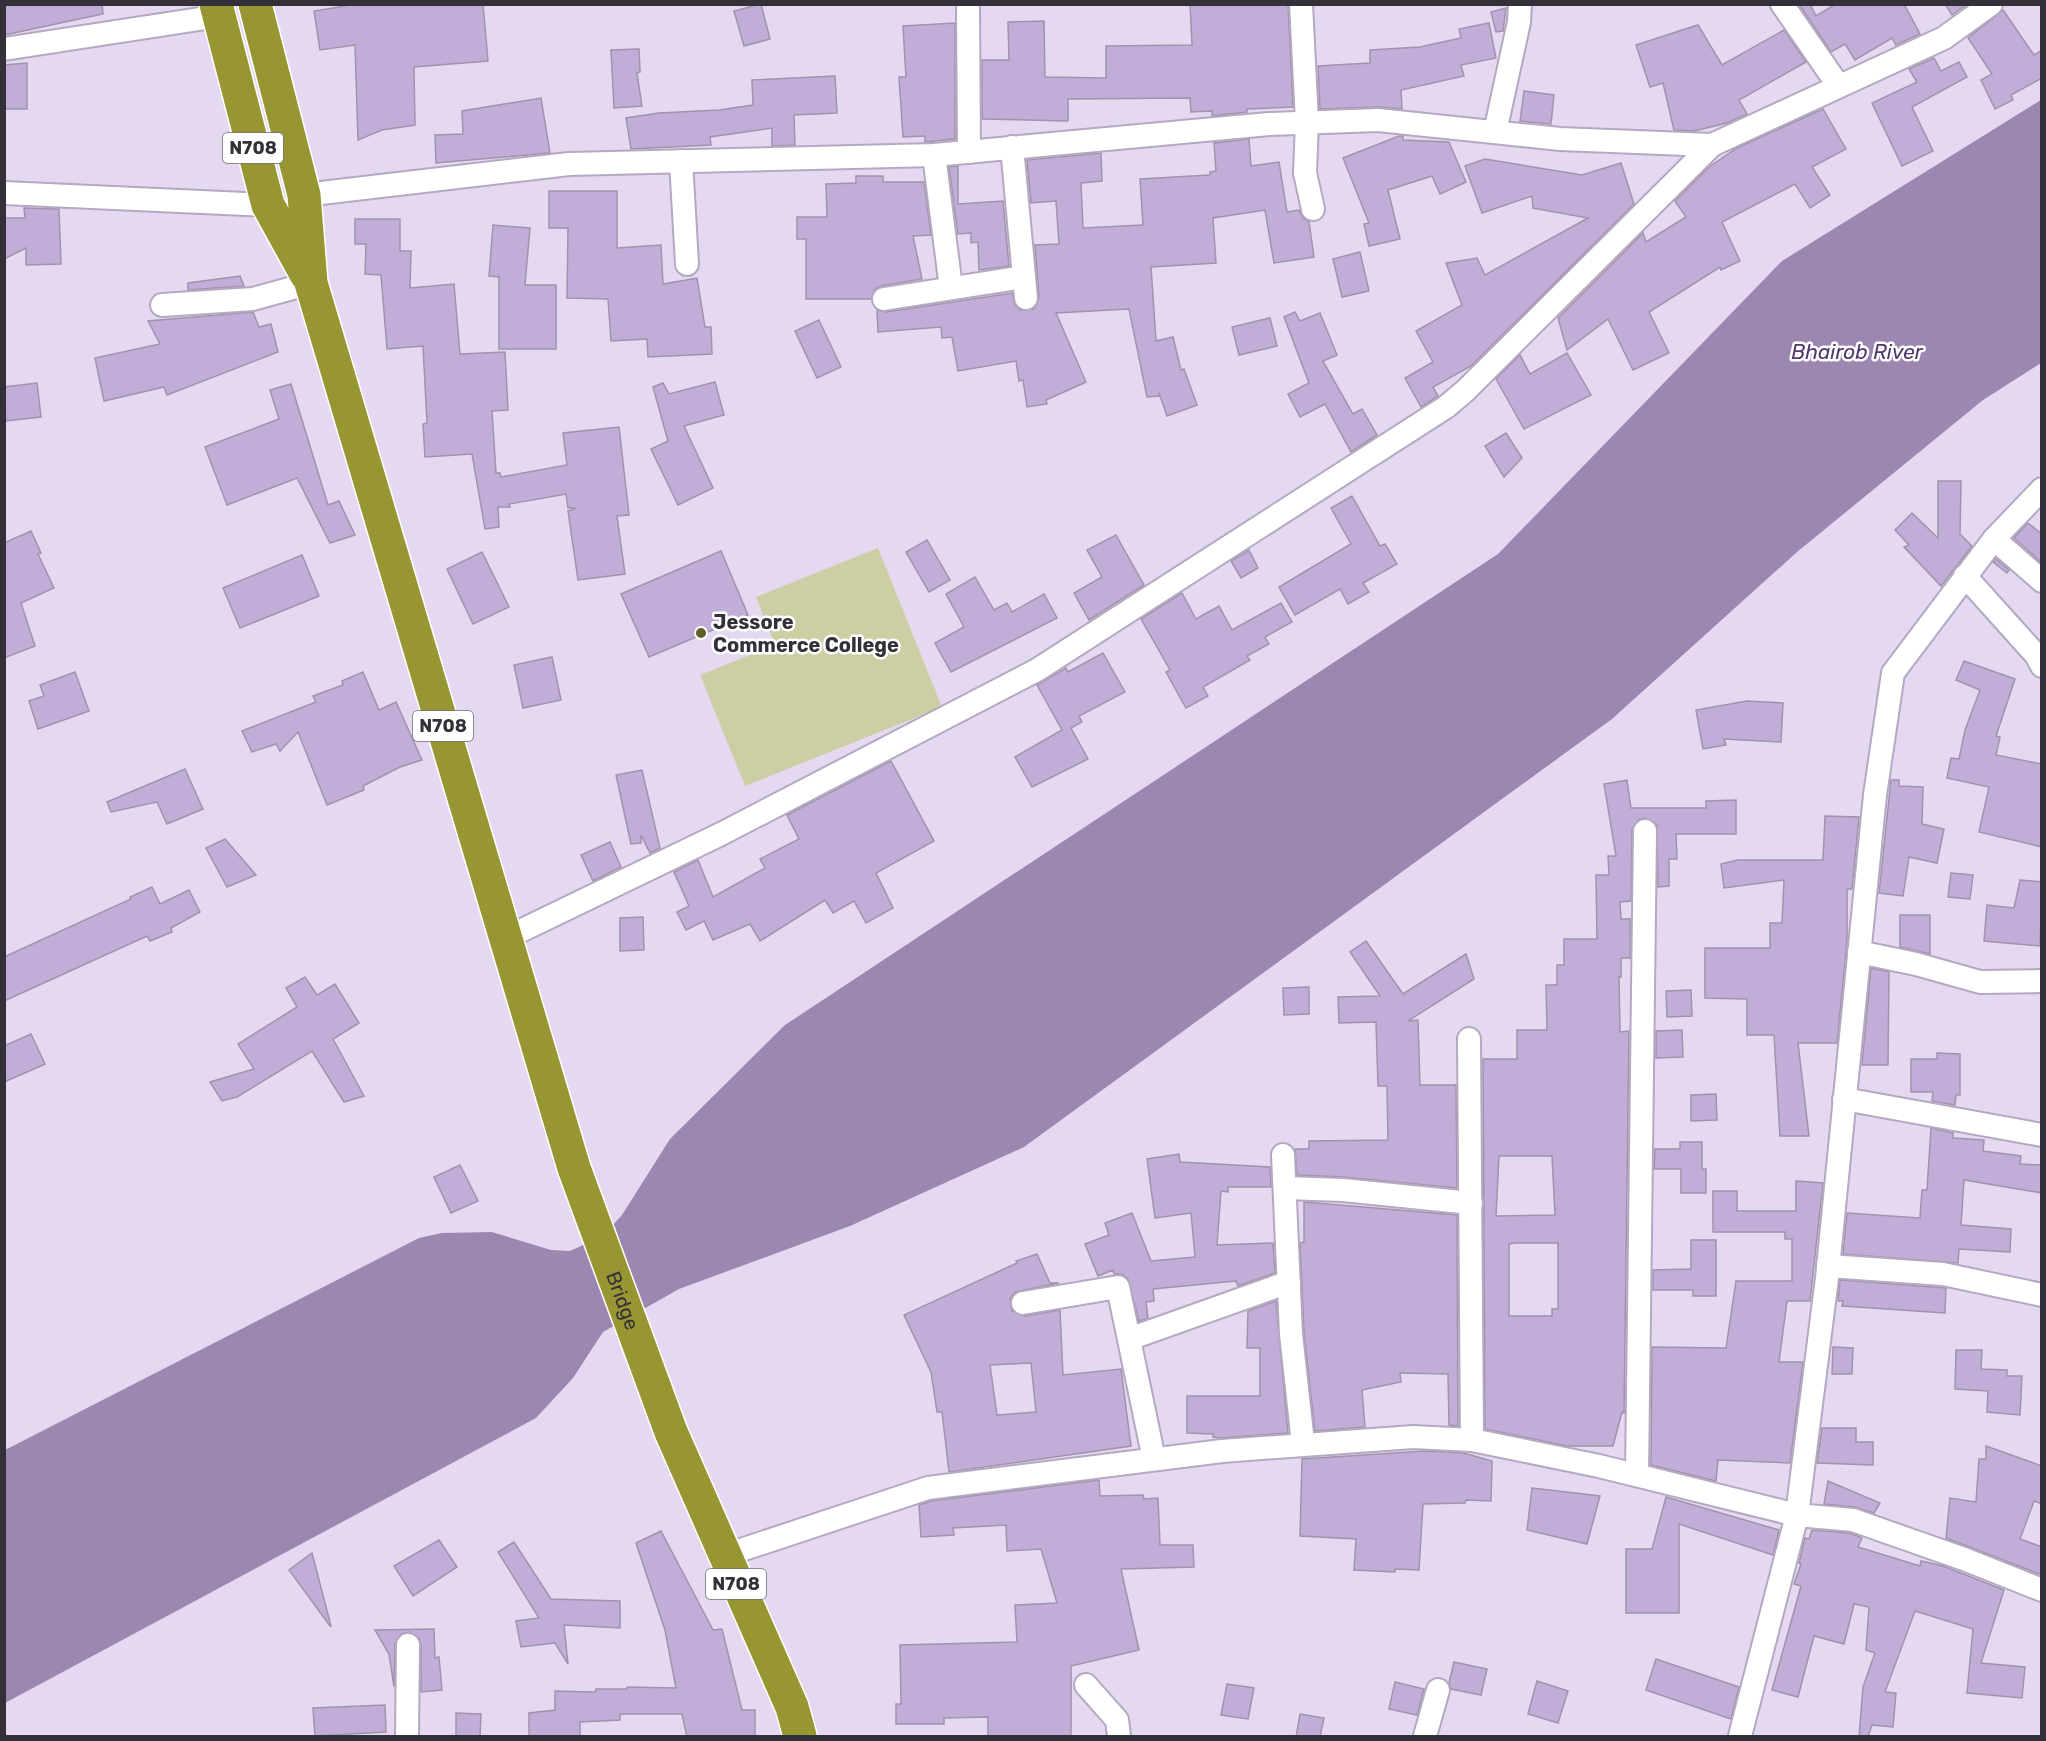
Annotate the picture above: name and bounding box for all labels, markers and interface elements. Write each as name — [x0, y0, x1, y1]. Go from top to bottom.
road number: N708 — [223, 133, 283, 163]
water label: Bhairob River — [1791, 339, 1924, 364]
place label: Jessore Commerce College — [713, 610, 899, 657]
marker: Jessore Commerce College — [694, 626, 708, 640]
road number: N708 — [413, 711, 473, 741]
street label: Bridge — [601, 1268, 644, 1333]
road number: N708 — [706, 1569, 766, 1599]

